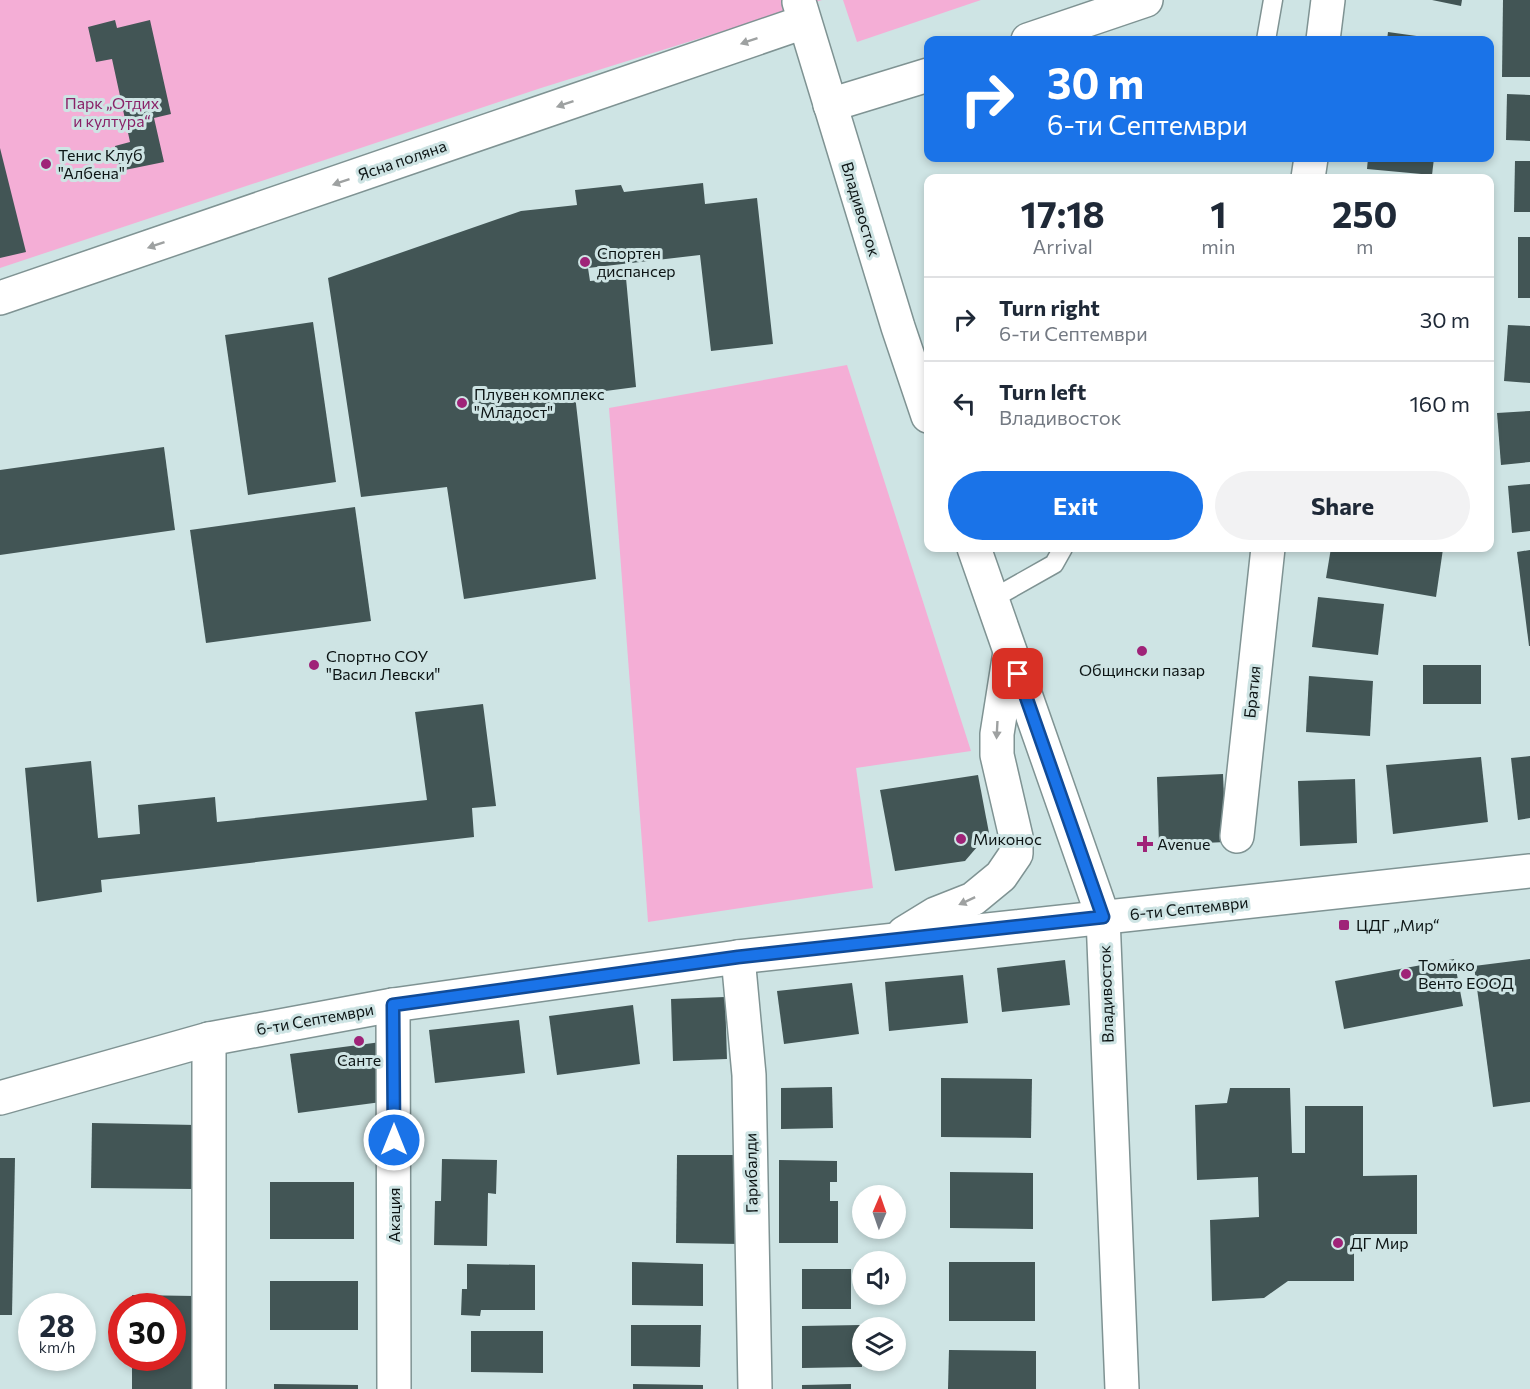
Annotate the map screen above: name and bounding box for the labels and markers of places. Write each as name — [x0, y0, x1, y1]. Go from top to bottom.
place label: Тенис Клуб "Албена" — [58, 145, 143, 182]
marker: Тенис Клуб "Албена" — [39, 157, 53, 171]
place label: Спортен диспансер — [597, 243, 676, 280]
marker: Спортен диспансер — [578, 255, 592, 269]
place label: Плувен комплекс "Младост" — [474, 384, 605, 421]
marker: Плувен комплекс "Младост" — [455, 396, 469, 410]
marker: Общински пазар — [1135, 644, 1149, 658]
place label: Спортно СОУ "Васил Левски" — [326, 646, 441, 683]
pin — [992, 648, 1043, 699]
marker: Спортно СОУ "Васил Левски" — [307, 658, 321, 672]
place label: Общински пазар — [1079, 660, 1205, 679]
place label: Миконос — [973, 829, 1042, 848]
marker: Миконос — [954, 832, 968, 846]
place label: Avenue — [1157, 834, 1210, 853]
marker: Avenue — [1138, 837, 1152, 851]
place label: ЦДГ „Мир“ — [1356, 915, 1440, 934]
marker: ЦДГ „Мир“ — [1337, 918, 1351, 932]
place label: Томико Венто ЕООД — [1418, 955, 1514, 992]
marker: Томико Венто ЕООД — [1399, 967, 1413, 981]
marker: Санте — [352, 1034, 366, 1048]
place label: Санте — [337, 1050, 381, 1069]
place label: ДГ Мир — [1350, 1233, 1409, 1252]
marker: ДГ Мир — [1331, 1236, 1345, 1250]

